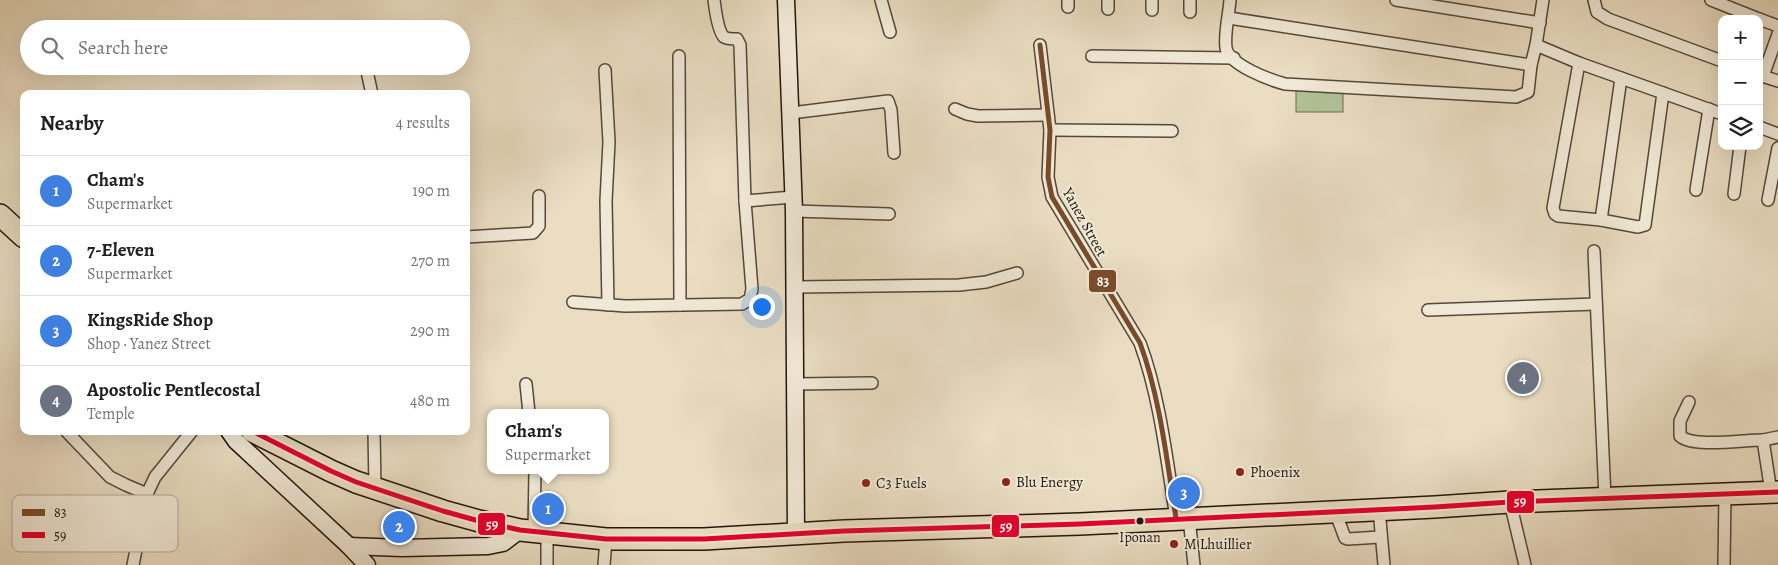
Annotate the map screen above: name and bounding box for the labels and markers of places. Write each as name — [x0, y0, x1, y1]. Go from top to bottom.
pin: 4 — [1507, 359, 1539, 397]
place label: Phoenix — [1250, 462, 1300, 482]
marker: Phoenix — [1234, 466, 1246, 478]
place label: Blu Energy — [1016, 472, 1083, 492]
place label: C3 Fuels — [876, 473, 927, 493]
pin: 3 — [1168, 474, 1200, 512]
marker: Blu Energy — [1000, 476, 1012, 488]
marker: C3 Fuels — [860, 477, 872, 489]
pin: 1 — [532, 490, 564, 528]
pin: 2 — [383, 508, 415, 546]
marker: Iponan — [1135, 516, 1145, 526]
place label: Iponan — [1119, 528, 1161, 547]
place label: M Lhuillier — [1184, 534, 1252, 554]
marker: M Lhuillier — [1168, 538, 1180, 550]

